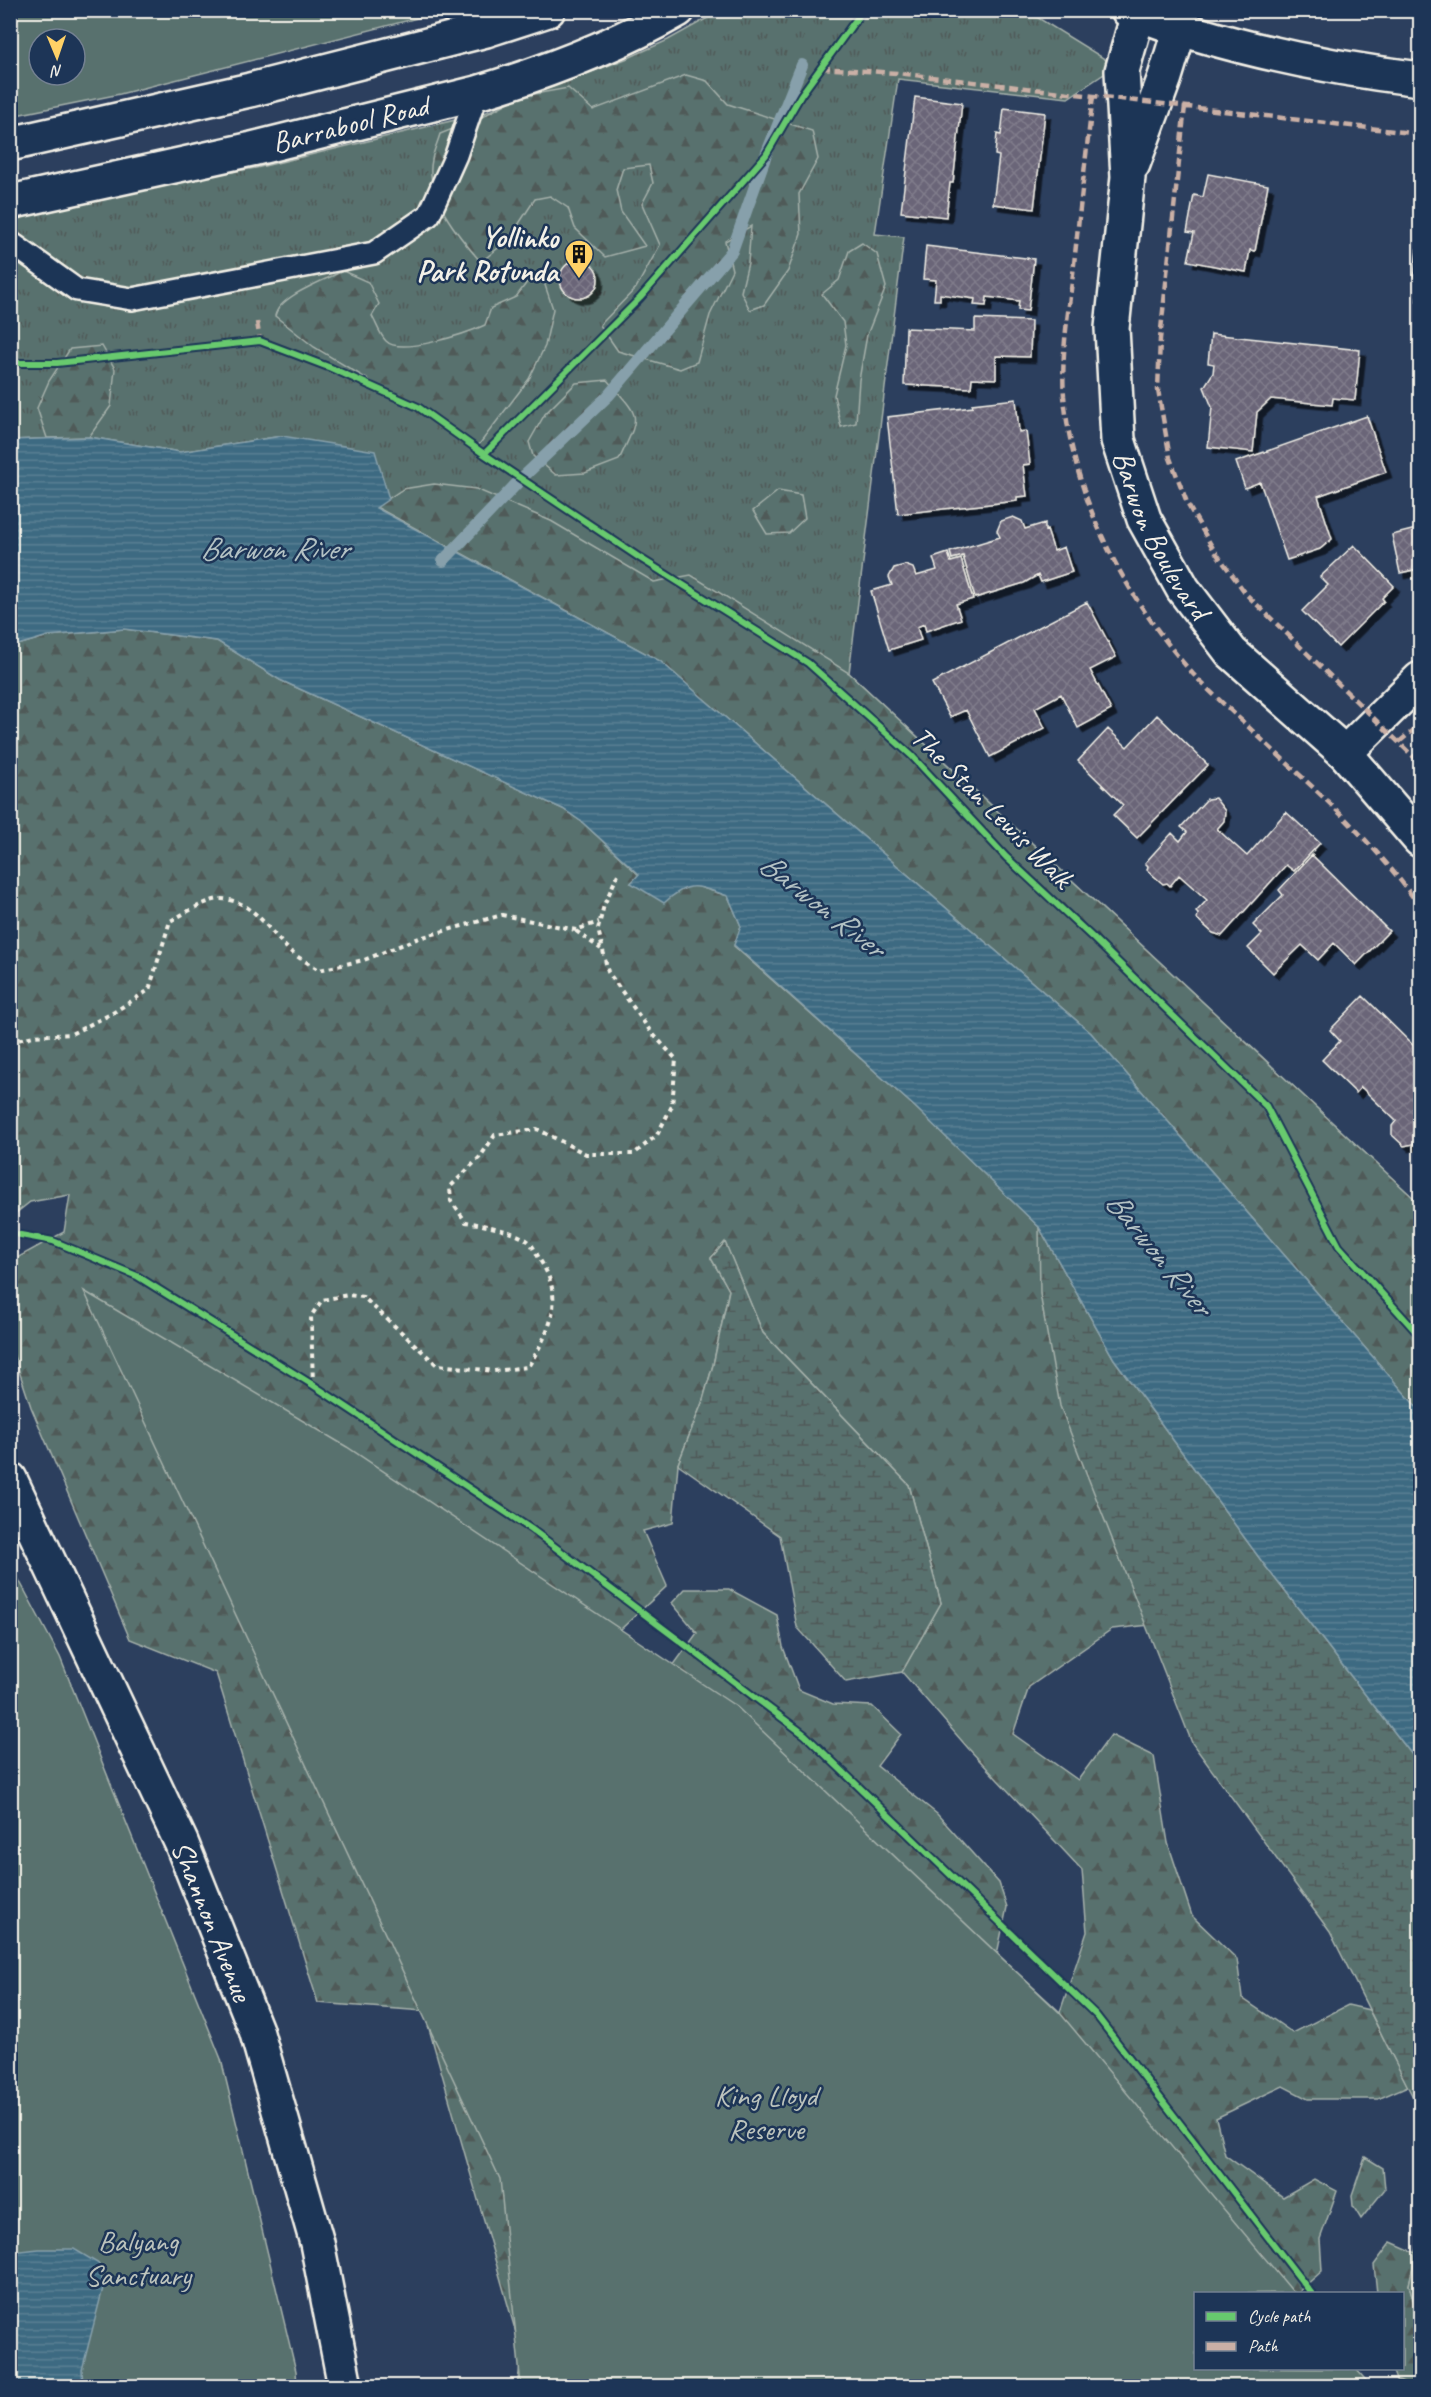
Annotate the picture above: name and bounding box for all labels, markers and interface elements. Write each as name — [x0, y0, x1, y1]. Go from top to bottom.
north arrow — [27, 27, 87, 87]
text: N — [49, 61, 63, 81]
street label: Barrabool Road — [268, 85, 436, 162]
place label: Yollinko Park Rotunda — [416, 218, 561, 290]
building icon: Yollinko Park Rotunda — [563, 238, 595, 280]
street label: Barwon Boulevard — [1104, 446, 1221, 630]
water label: Barwon River — [200, 528, 352, 569]
street label: The Stan Lewis Walk — [903, 718, 1082, 897]
water label: Barwon River — [751, 843, 896, 969]
water label: Barwon River — [1097, 1183, 1224, 1327]
street label: Shannon Avenue — [163, 1835, 262, 2009]
park label: King Lloyd Reserve — [715, 2076, 822, 2148]
park label: Balyang Sanctuary — [85, 2222, 193, 2294]
legend — [1194, 2292, 1404, 2370]
text: Cycle path — [1248, 2305, 1311, 2327]
text: Path — [1248, 2335, 1278, 2357]

